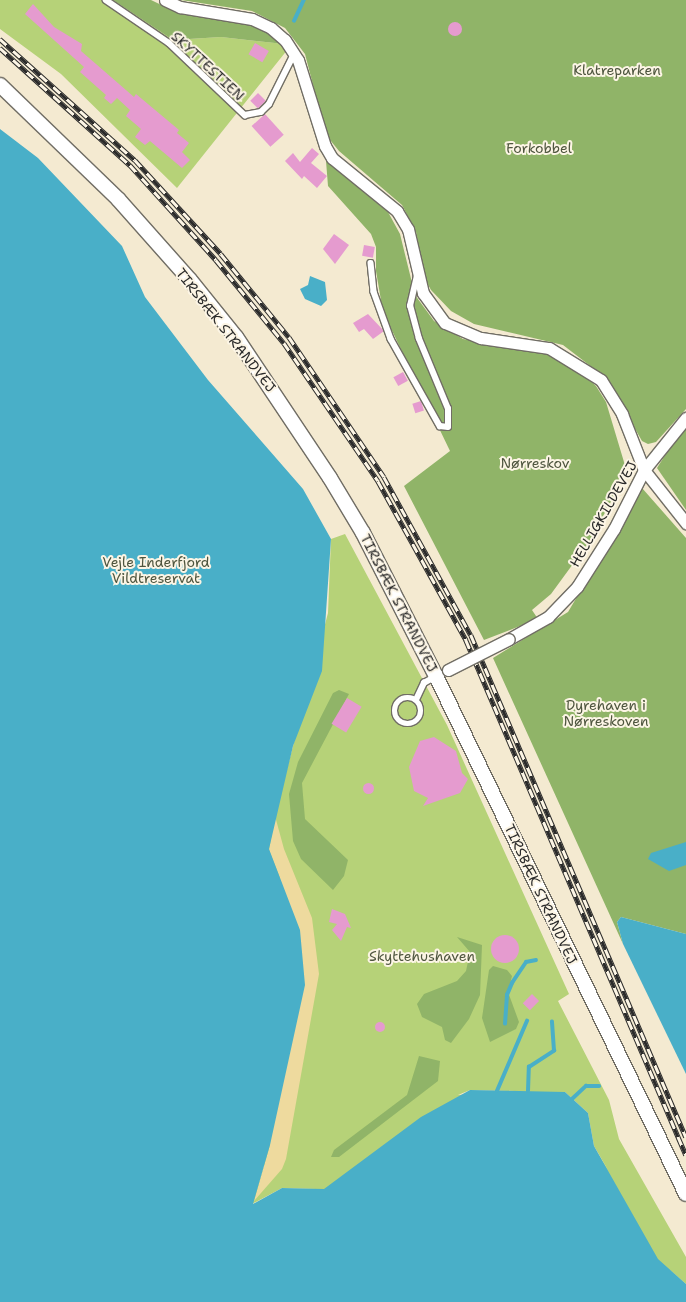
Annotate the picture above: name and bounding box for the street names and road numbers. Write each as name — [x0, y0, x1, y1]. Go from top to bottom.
street label: SKYTTESTIEN — [168, 28, 248, 104]
street label: TIRSBÆK STRANDVEJ — [172, 265, 280, 395]
street label: HELLIGKILDEVEJ — [566, 458, 640, 570]
street label: TIRSBÆK STRANDVEJ — [357, 531, 441, 675]
street label: TIRSBÆK STRANDVEJ — [501, 821, 581, 967]

